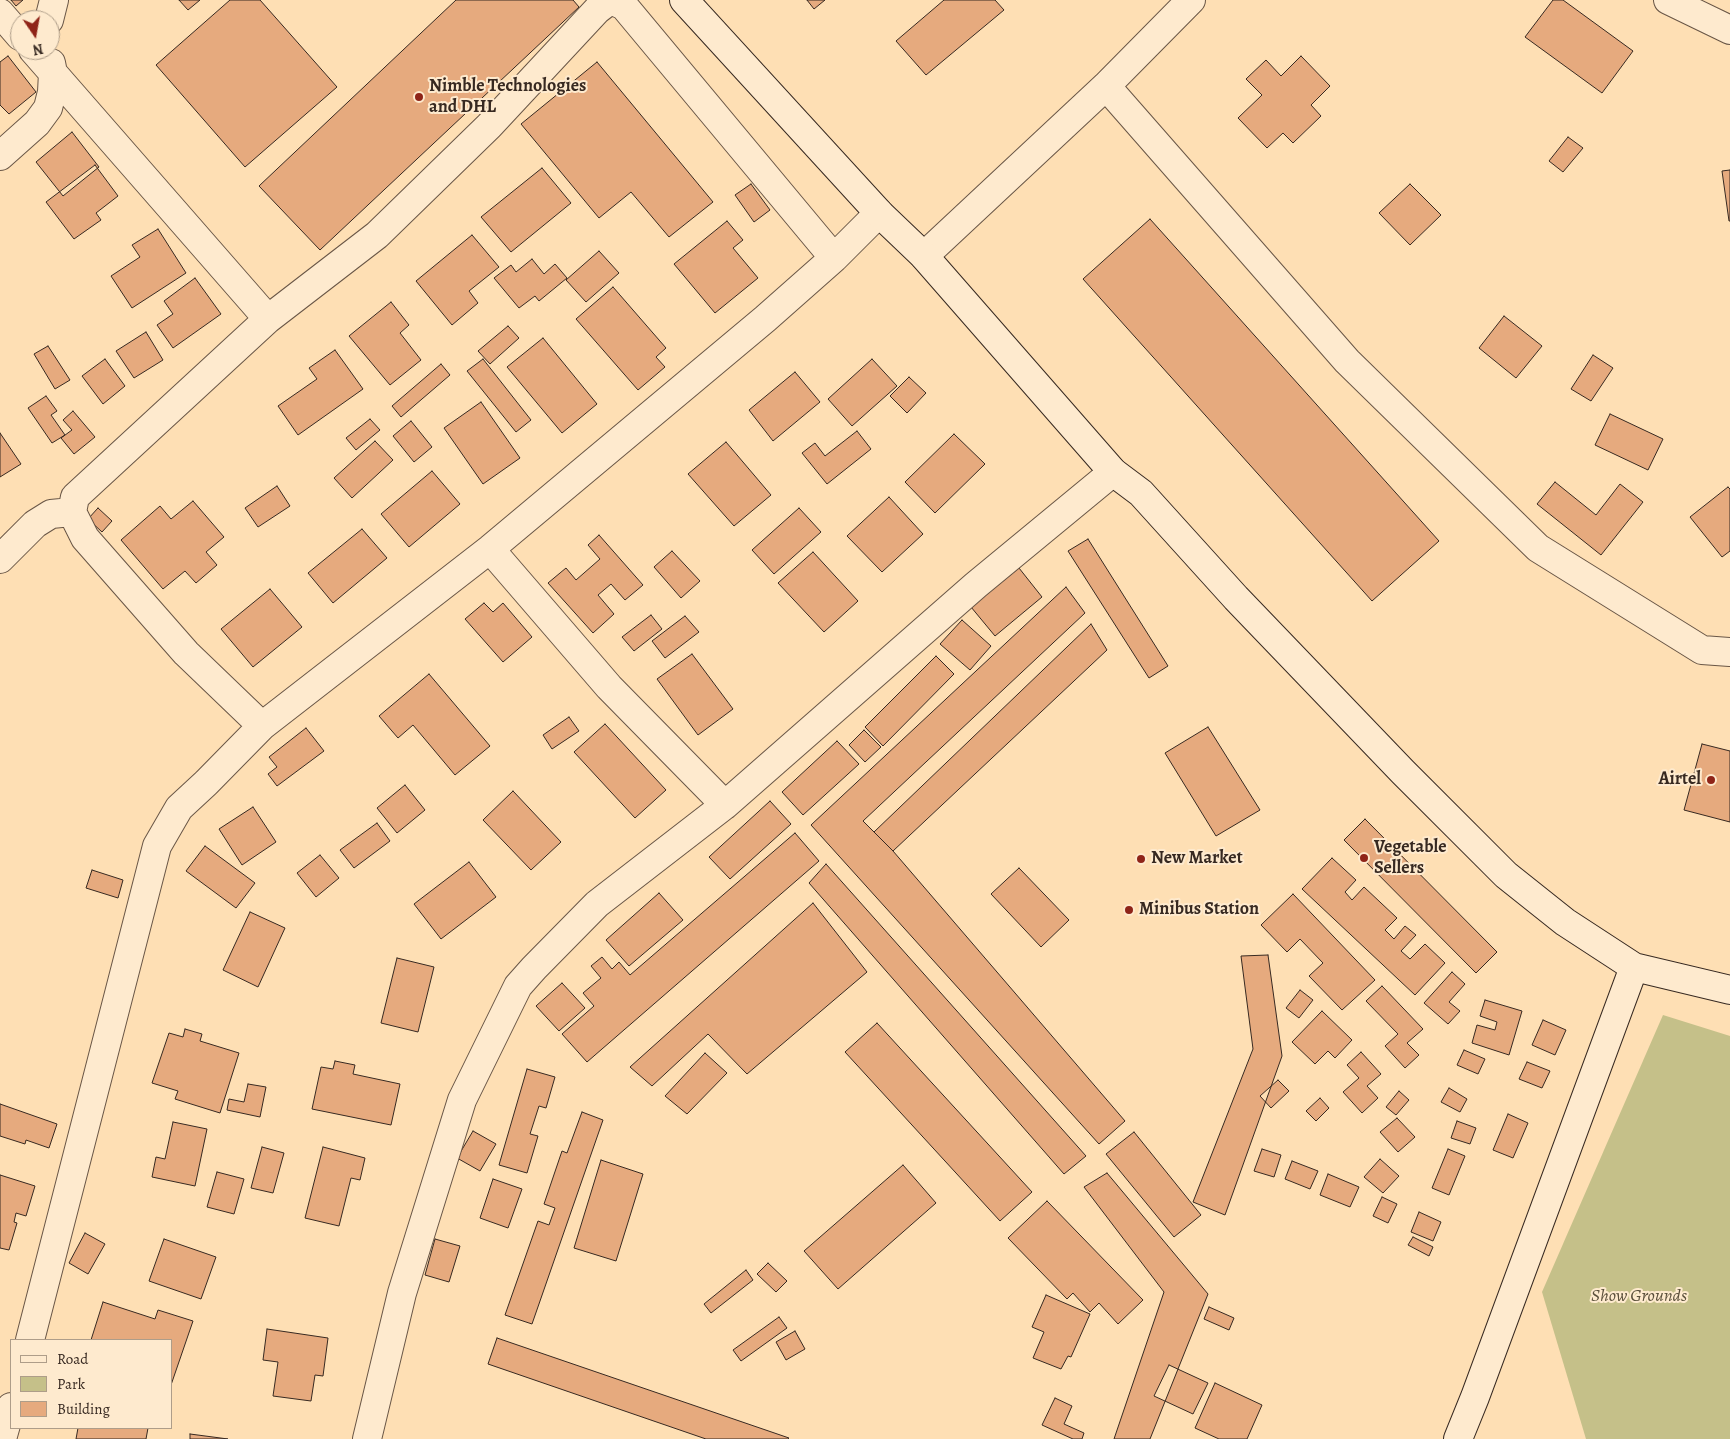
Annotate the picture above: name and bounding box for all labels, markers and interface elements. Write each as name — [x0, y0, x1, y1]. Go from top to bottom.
north arrow — [10, 10, 60, 60]
text: N — [31, 39, 45, 60]
place label: Nimble Technologies and DHL — [429, 76, 586, 118]
marker: Nimble Technologies and DHL — [413, 91, 425, 103]
place label: Airtel — [1659, 769, 1701, 791]
marker: Airtel — [1705, 774, 1717, 786]
place label: Vegetable Sellers — [1374, 837, 1447, 880]
place label: New Market — [1151, 848, 1243, 870]
marker: Vegetable Sellers — [1358, 852, 1370, 864]
marker: New Market — [1135, 853, 1147, 865]
place label: Minibus Station — [1139, 899, 1259, 921]
marker: Minibus Station — [1123, 904, 1135, 916]
park label: Show Grounds — [1591, 1286, 1687, 1308]
legend — [10, 1339, 172, 1429]
text: Road — [57, 1349, 88, 1369]
text: Park — [57, 1374, 85, 1394]
text: Building — [57, 1399, 110, 1419]

